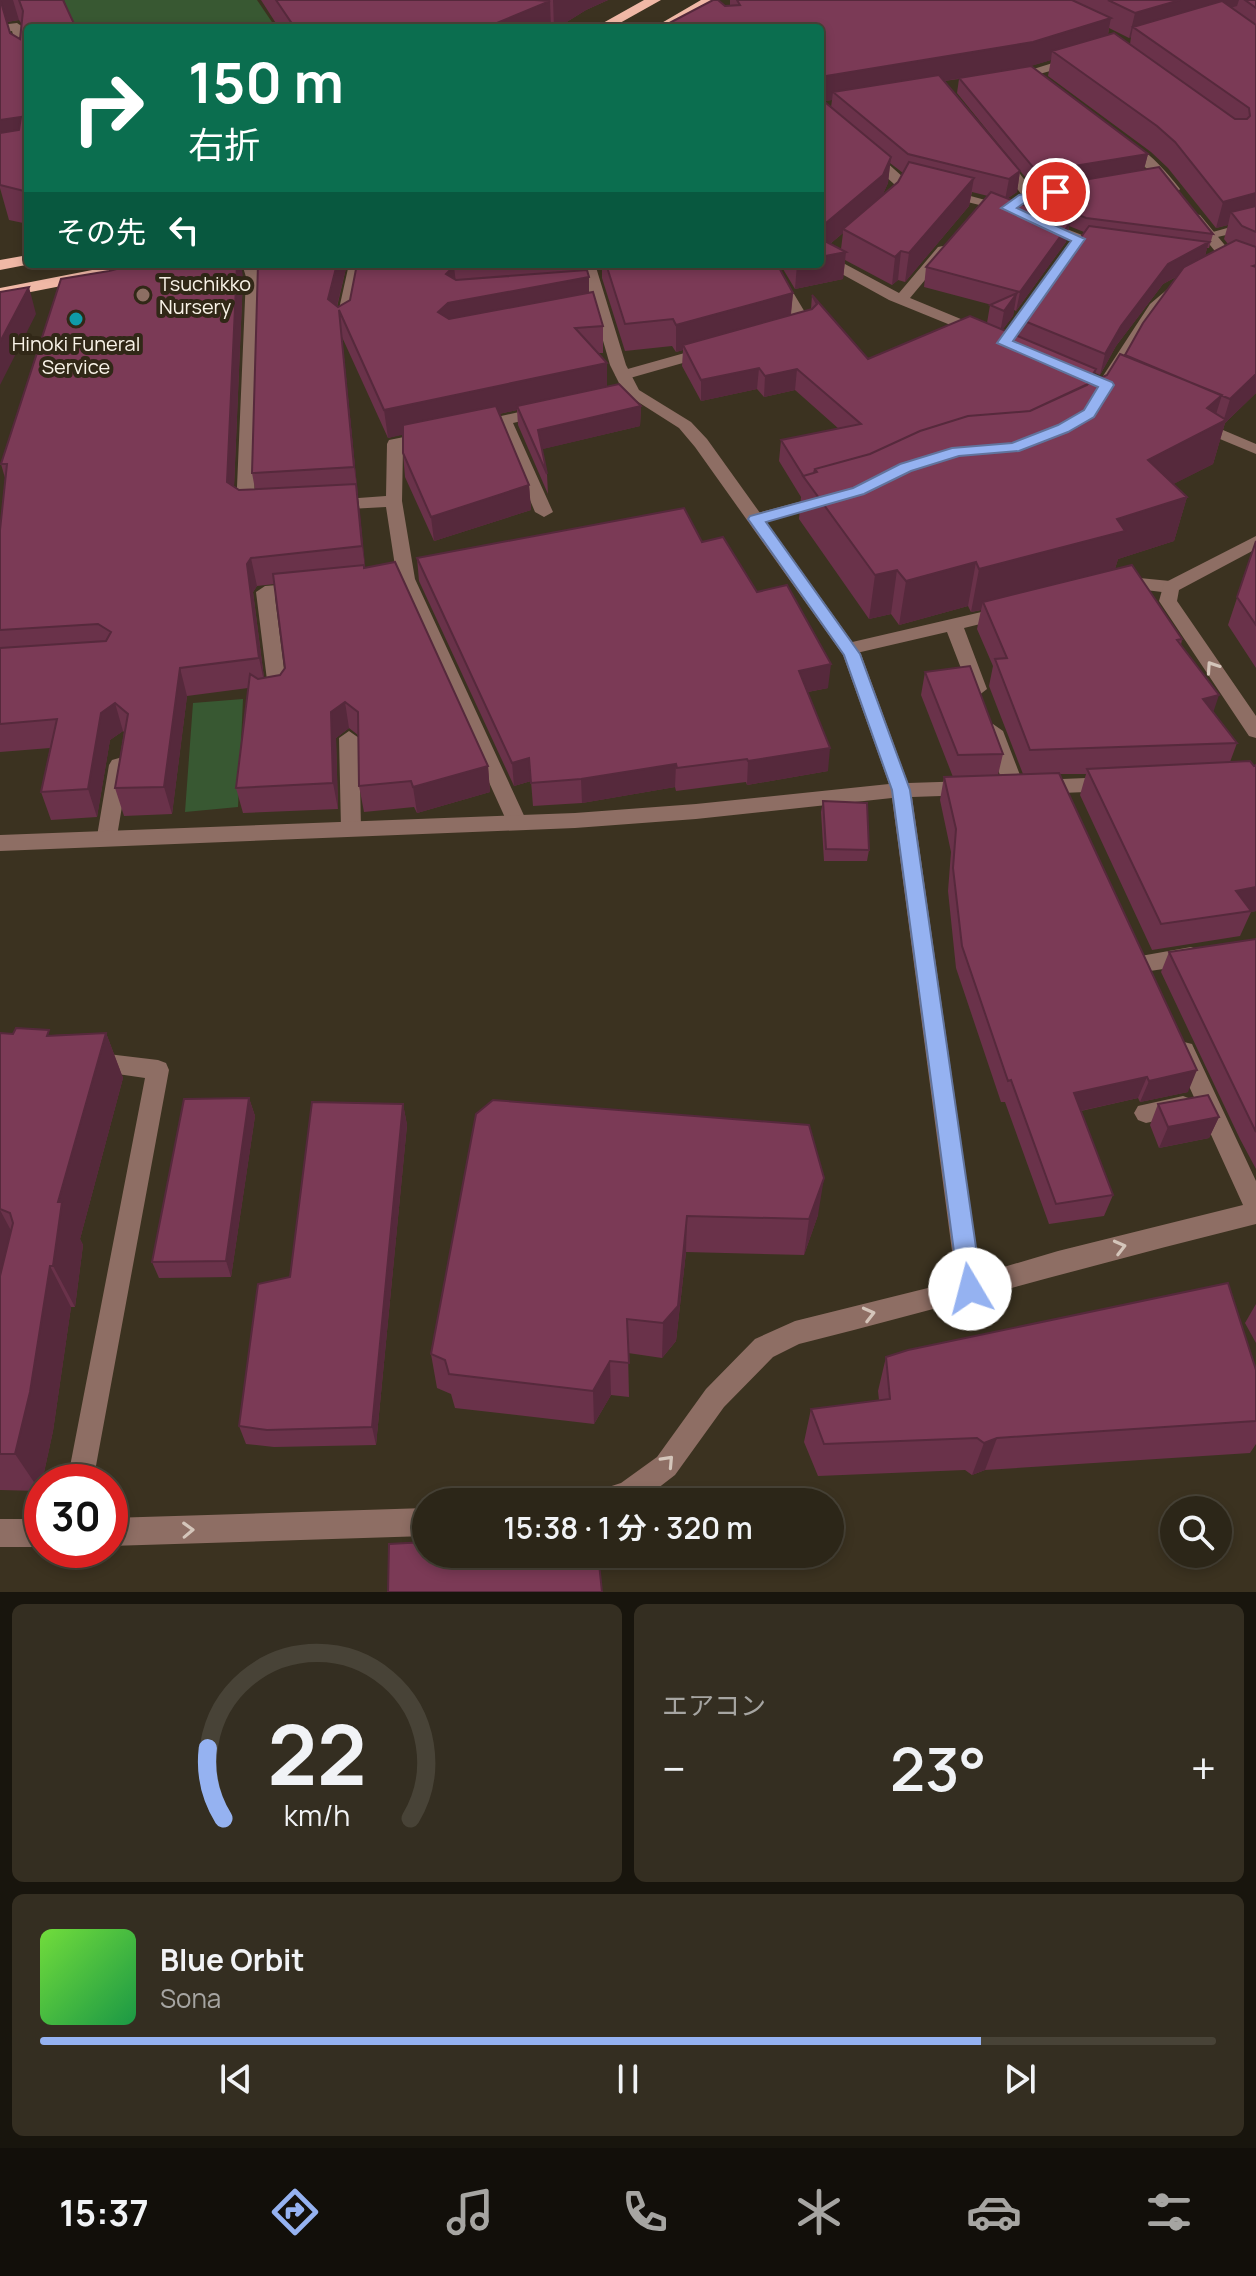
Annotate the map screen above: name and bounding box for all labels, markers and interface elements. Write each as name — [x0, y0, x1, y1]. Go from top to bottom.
text: 150 m — [188, 43, 344, 120]
icon: right — [56, 56, 160, 160]
text: 右折 — [188, 120, 260, 169]
pin — [1022, 158, 1090, 226]
icon: arrive — [1034, 170, 1078, 214]
icon: left — [162, 208, 206, 252]
text: その先 — [56, 211, 146, 252]
place label: Tsuchikko Nursery — [159, 270, 251, 320]
marker: Tsuchikko Nursery — [134, 286, 152, 304]
marker: Hinoki Funeral Service — [67, 310, 85, 328]
place label: Hinoki Funeral Service — [12, 330, 140, 380]
one-way arrow — [1207, 661, 1222, 675]
one-way arrow — [1113, 1239, 1126, 1256]
position arrow — [928, 1247, 1012, 1331]
one-way arrow — [862, 1306, 875, 1323]
one-way arrow — [659, 1456, 673, 1470]
speed limit sign: 30 — [24, 1464, 128, 1568]
map controls — [1160, 1496, 1232, 1568]
button: search — [1160, 1496, 1232, 1568]
text: 15:38 · 1 分 · 320 m — [503, 1507, 753, 1548]
one-way arrow — [182, 1521, 195, 1539]
text: エアコン — [662, 1687, 766, 1723]
text: 22 — [267, 1696, 367, 1810]
text: 23° — [890, 1727, 986, 1809]
text: − — [662, 1738, 686, 1798]
text: + — [1191, 1738, 1216, 1798]
text: km/h — [284, 1796, 350, 1835]
text: Blue Orbit — [160, 1939, 305, 1980]
text: Sona — [160, 1980, 221, 2016]
icon: previous — [214, 2057, 258, 2101]
icon: pause — [606, 2057, 650, 2101]
icon: next — [998, 2057, 1042, 2101]
icon: directions — [267, 2184, 323, 2240]
icon: music — [442, 2184, 498, 2240]
icon: phone — [617, 2184, 673, 2240]
icon: climate — [791, 2184, 847, 2240]
icon: car — [966, 2184, 1022, 2240]
icon: filters — [1141, 2184, 1197, 2240]
text: 15:37 — [59, 2188, 149, 2237]

